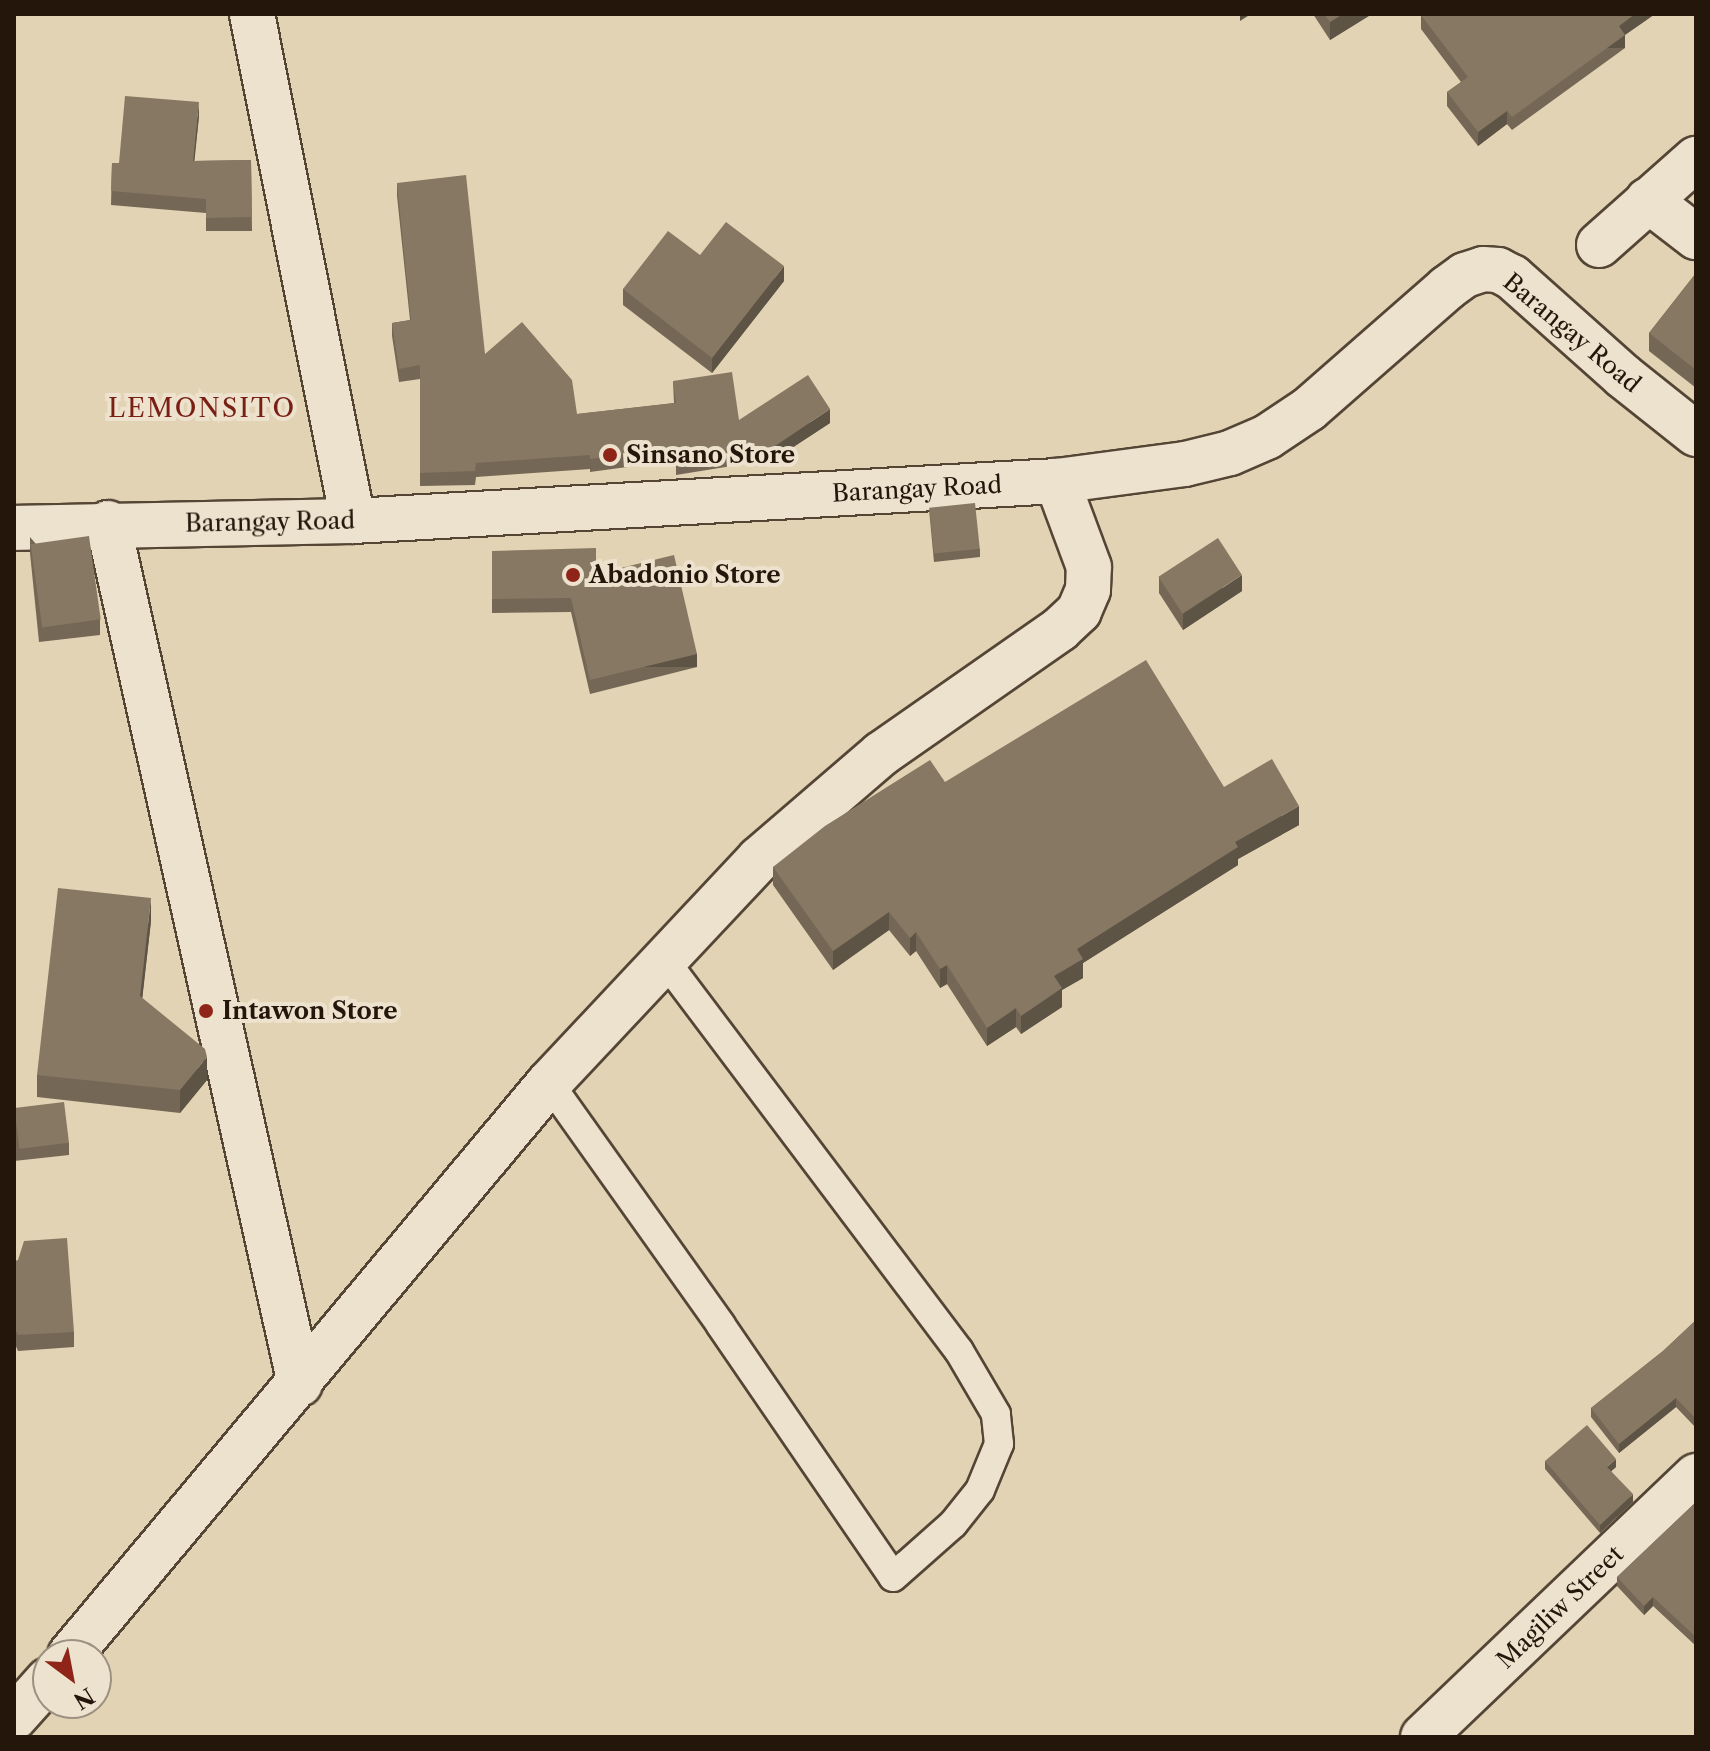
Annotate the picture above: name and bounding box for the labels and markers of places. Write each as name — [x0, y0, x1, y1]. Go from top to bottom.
place label: Sinsano Store — [626, 441, 795, 469]
marker: Sinsano Store — [601, 446, 619, 464]
place label: Abadonio Store — [589, 561, 781, 589]
marker: Abadonio Store — [564, 566, 582, 584]
place label: Intawon Store — [222, 997, 398, 1025]
marker: Intawon Store — [197, 1002, 215, 1020]

